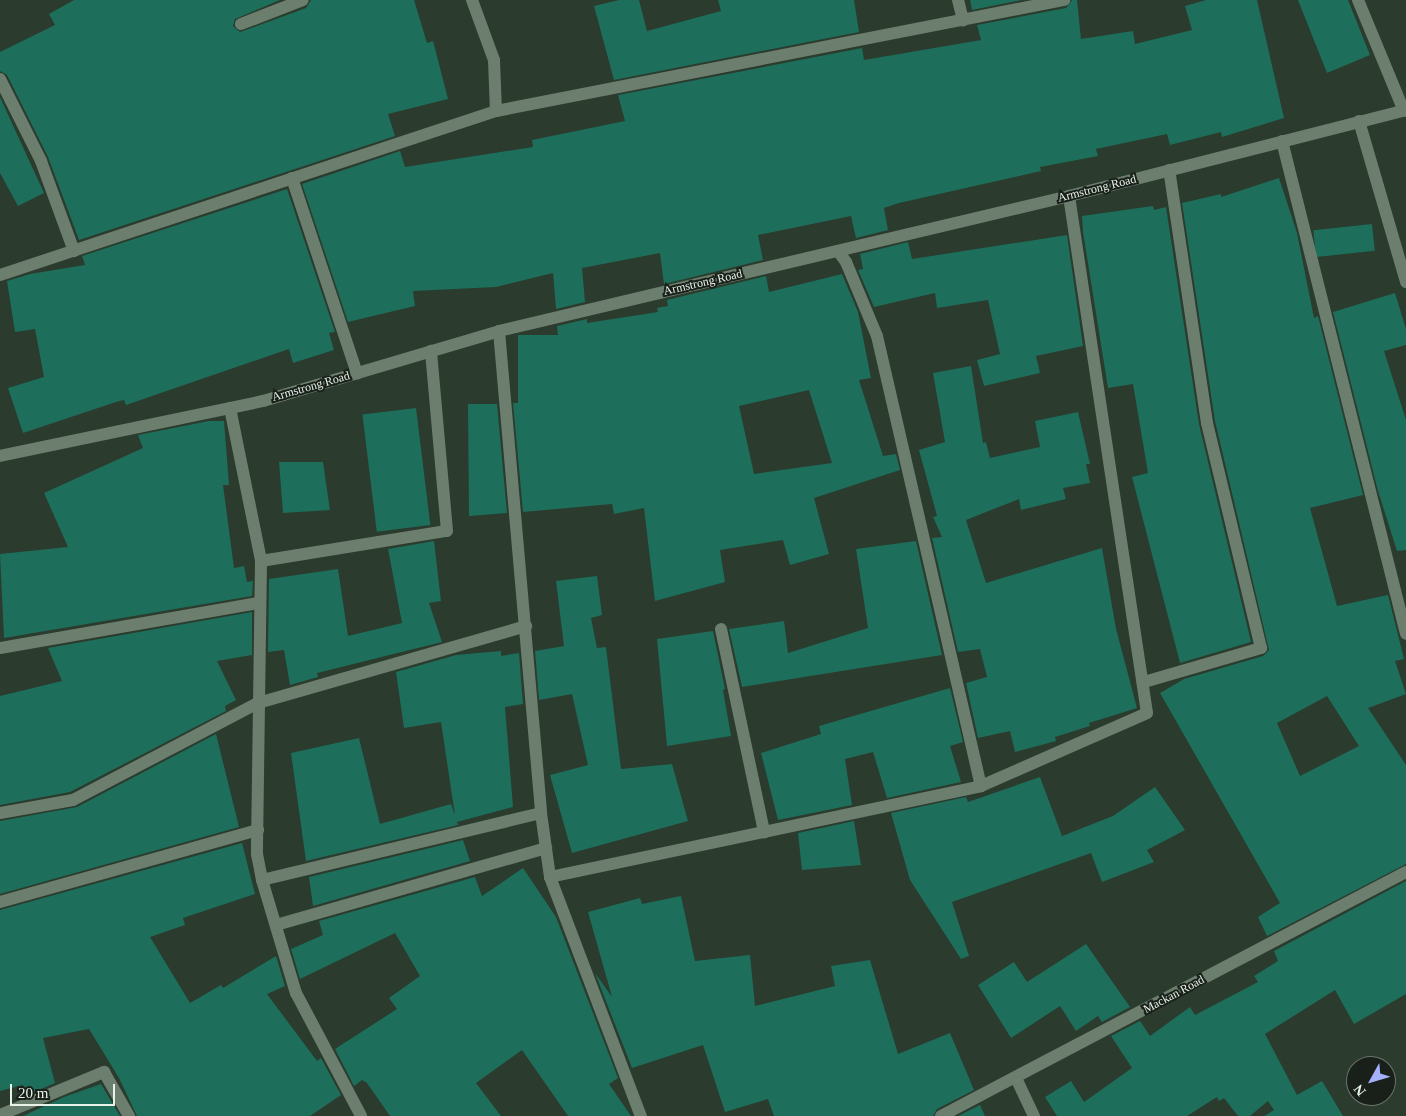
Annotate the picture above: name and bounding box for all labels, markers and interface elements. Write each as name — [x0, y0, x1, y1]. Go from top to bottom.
street label: Armstrong Road — [1056, 172, 1138, 206]
street label: Armstrong Road — [662, 267, 744, 299]
street label: Armstrong Road — [270, 369, 352, 405]
street label: Mackan Road — [1141, 973, 1207, 1017]
north arrow — [1346, 1056, 1396, 1106]
scale bar — [12, 1074, 118, 1106]
text: N — [1351, 1081, 1369, 1099]
text: 20 m — [18, 1085, 48, 1101]

